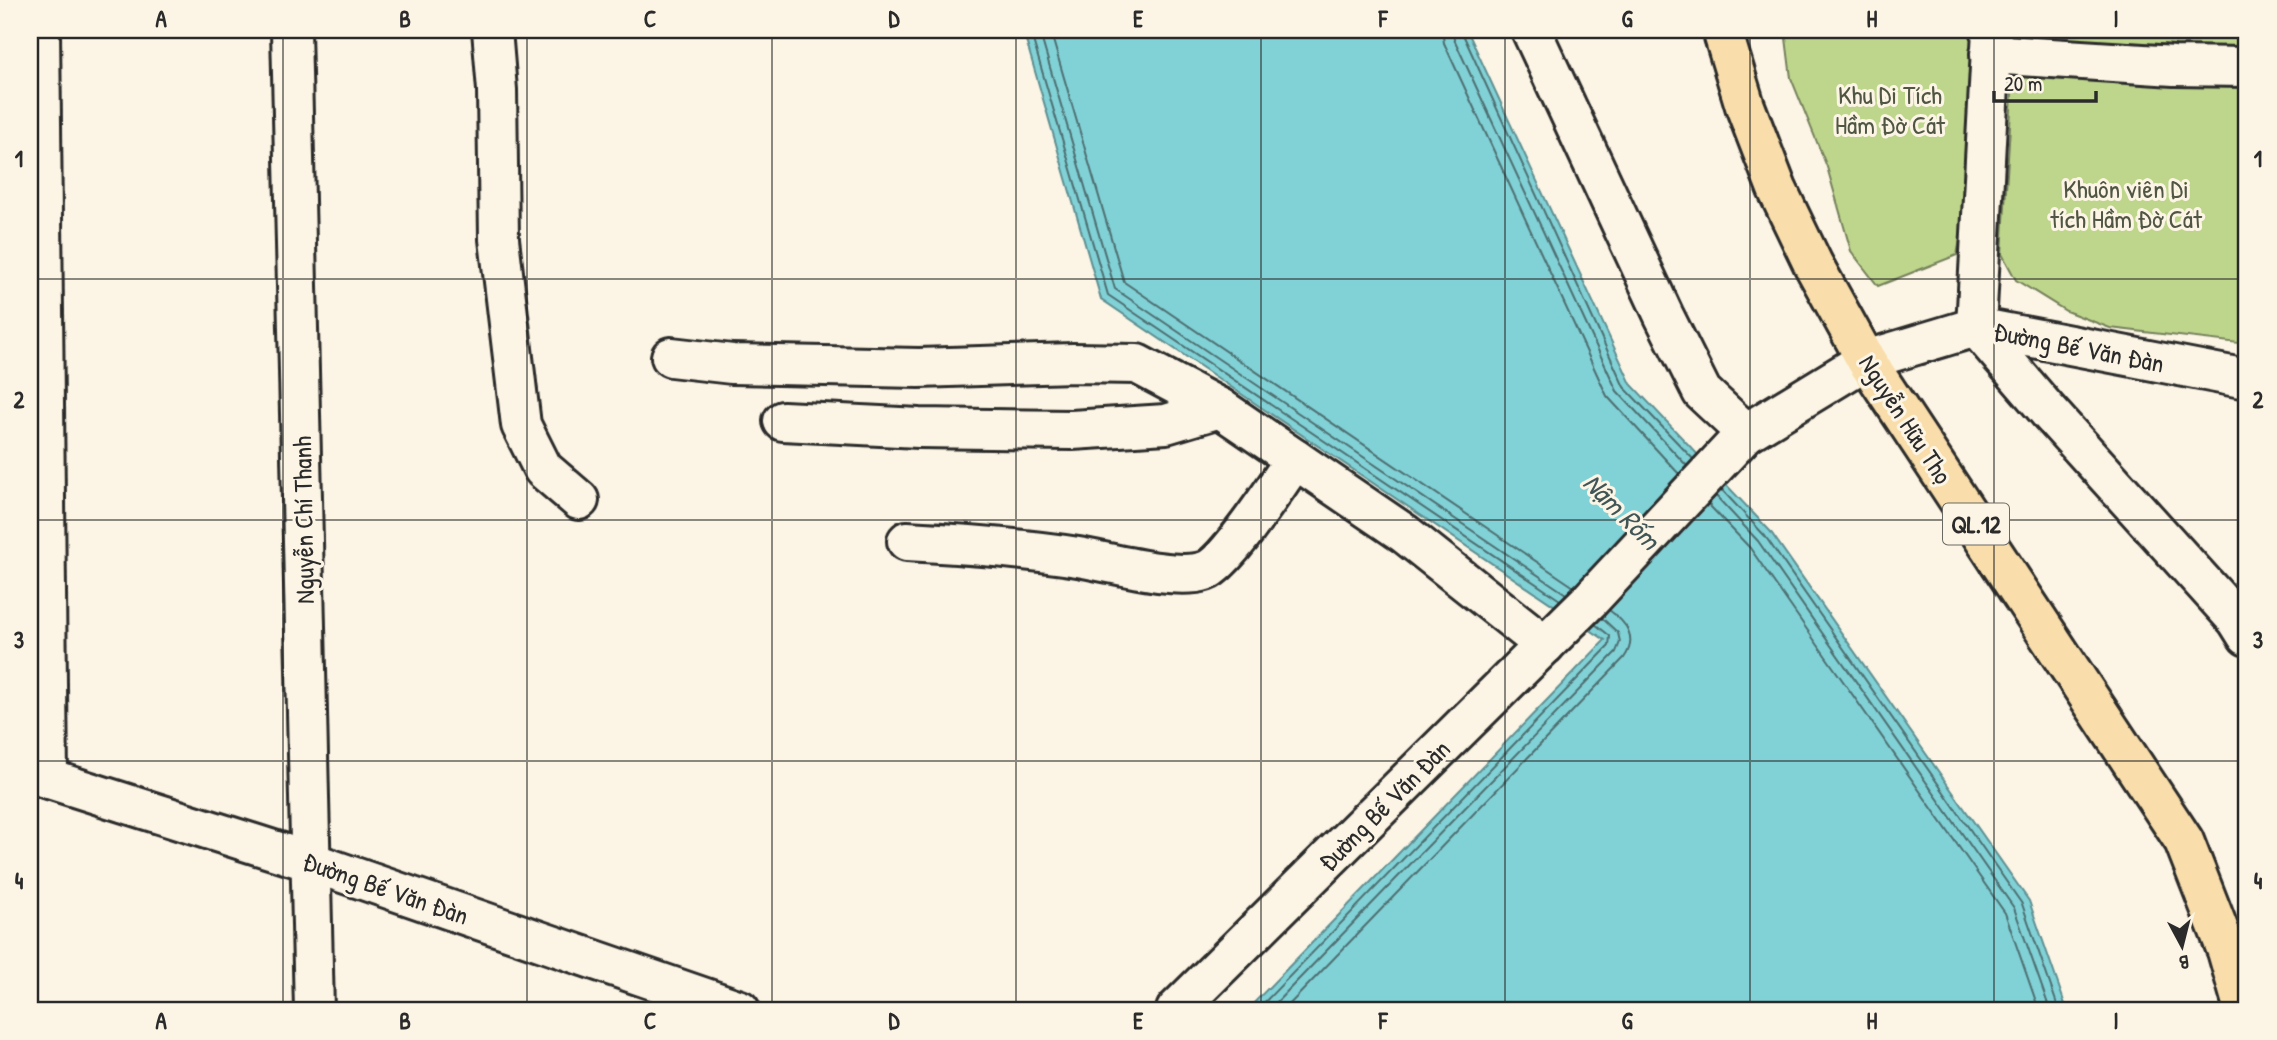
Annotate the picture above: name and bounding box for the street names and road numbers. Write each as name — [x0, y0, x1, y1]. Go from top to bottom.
street label: Đường Bế Văn Đàn — [1991, 313, 2167, 381]
street label: Nguyễn Hữu Thọ — [1851, 348, 1961, 490]
street label: Nguyễn Chí Thanh — [284, 436, 322, 604]
road number: QL.12 — [1943, 504, 2009, 544]
street label: Đường Bế Văn Đàn — [1311, 732, 1457, 878]
street label: Đường Bế Văn Đàn — [299, 843, 473, 933]

